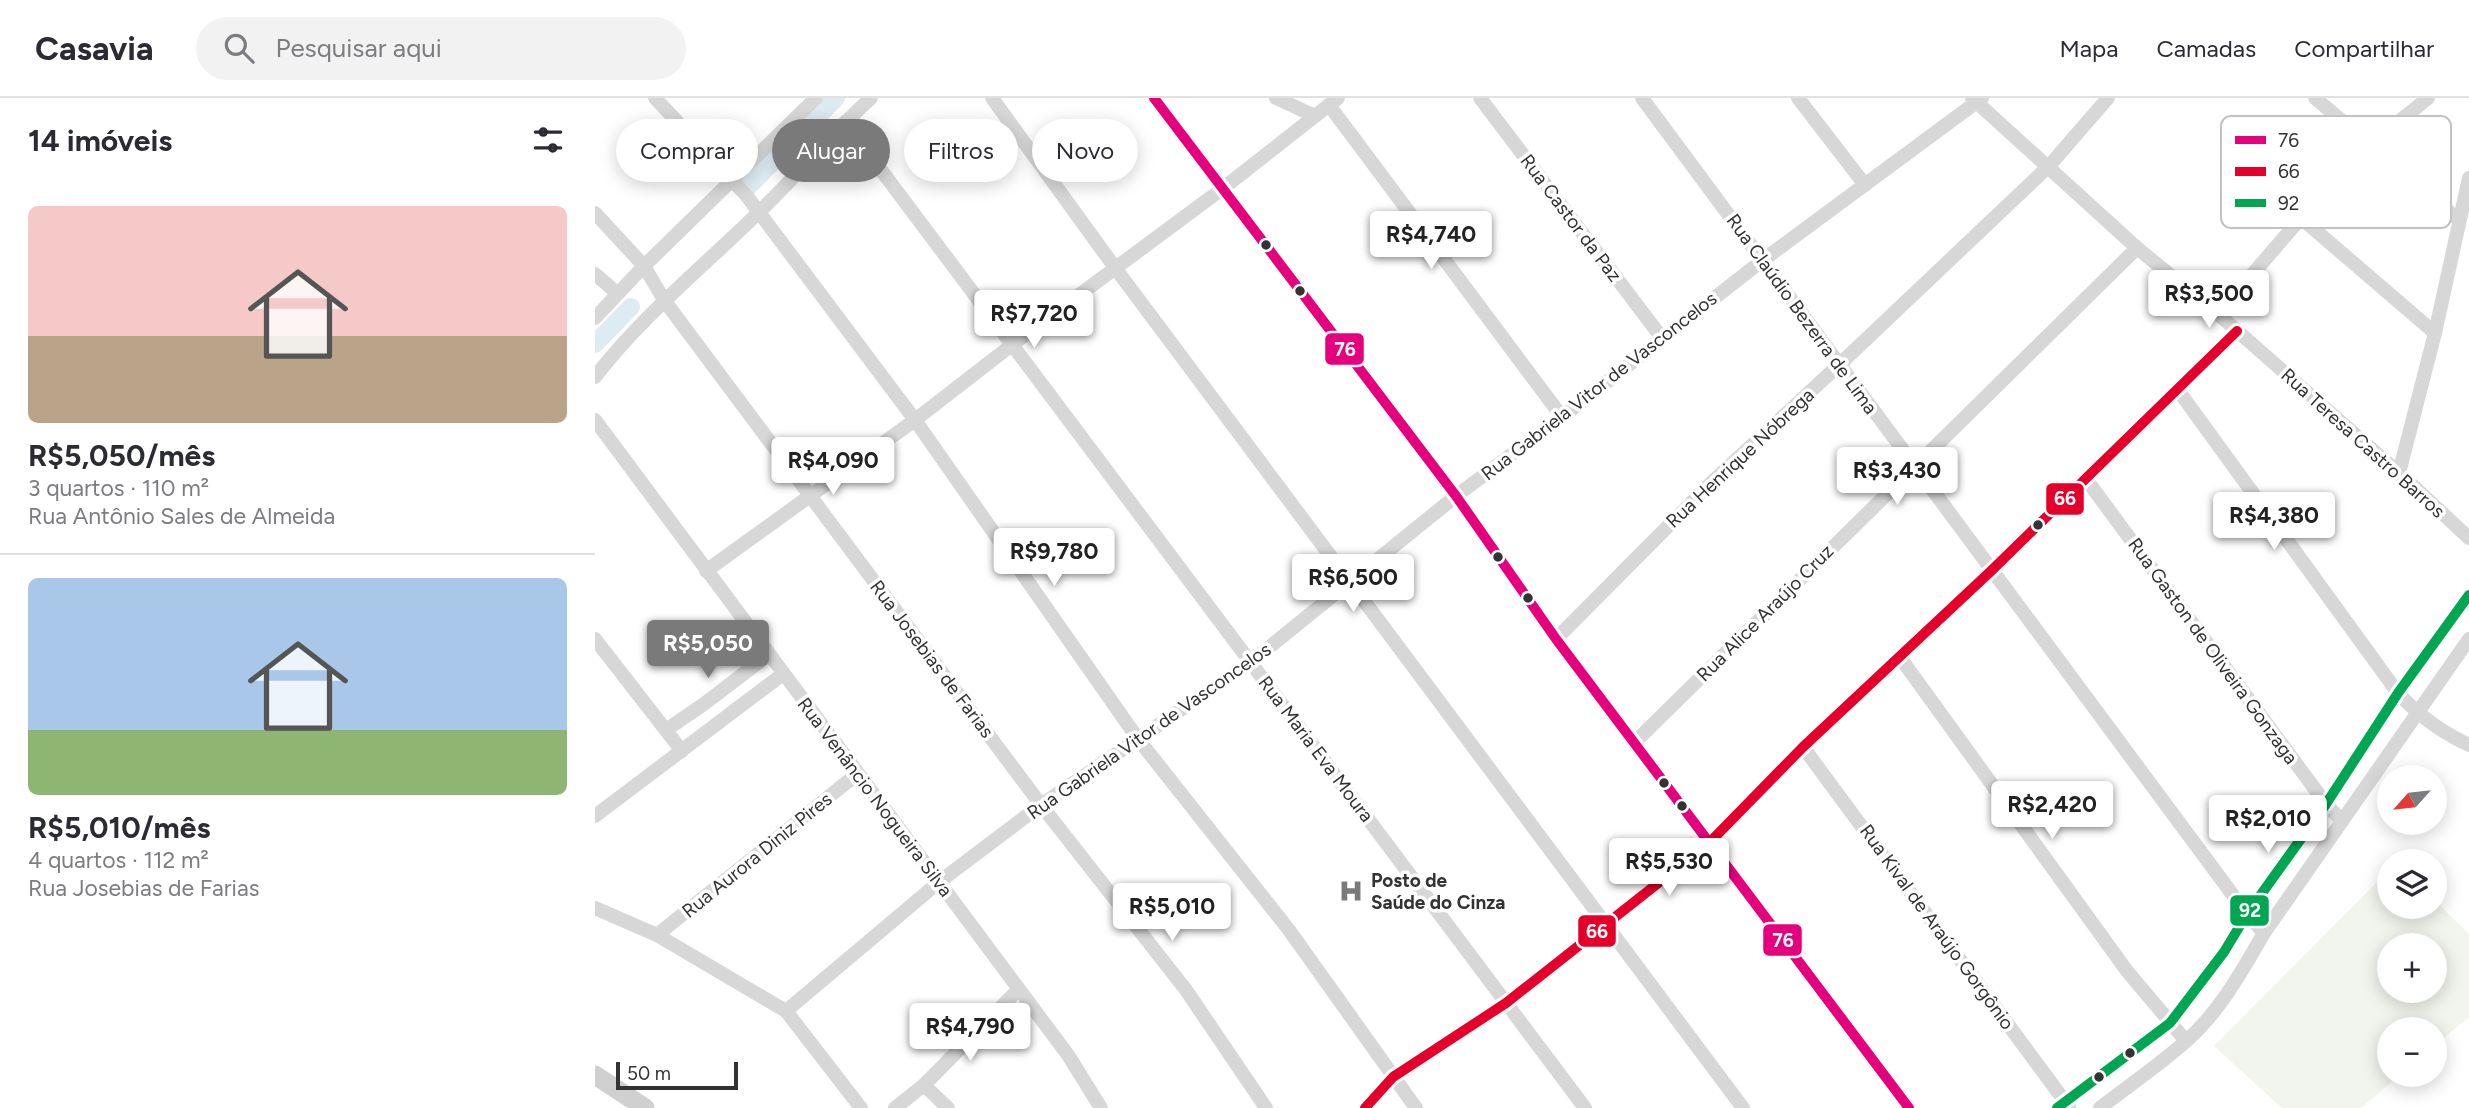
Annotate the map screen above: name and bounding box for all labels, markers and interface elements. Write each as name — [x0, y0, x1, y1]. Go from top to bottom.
search box — [196, 17, 686, 80]
text: Casavia — [35, 29, 154, 68]
icon: search — [220, 29, 258, 67]
text: Pesquisar aqui — [276, 32, 442, 64]
text: Mapa — [2059, 34, 2118, 63]
text: Camadas — [2156, 34, 2256, 63]
text: Compartilhar — [2294, 34, 2434, 63]
legend — [2221, 116, 2451, 228]
chip: Comprar — [616, 119, 758, 182]
chip: Alugar — [772, 119, 890, 182]
chip: Filtros — [904, 119, 1018, 182]
chip: Novo — [1032, 119, 1138, 182]
icon: filters — [529, 121, 567, 159]
text: 14 imóveis — [28, 122, 172, 159]
text: 76 — [2278, 129, 2299, 152]
street label: Rua Castor da Paz — [1516, 150, 1626, 286]
text: 66 — [2278, 160, 2300, 183]
text: 92 — [2278, 192, 2299, 215]
street label: Rua Claúdio Bezerra de Lima — [1722, 210, 1882, 418]
pin: R$4,740 — [1366, 212, 1496, 271]
text: R$4,740 — [1386, 220, 1476, 248]
unlabelled marker — [1259, 238, 1273, 252]
icon: home — [235, 251, 361, 377]
pin: R$3,500 — [2144, 271, 2274, 330]
text: R$3,500 — [2164, 279, 2254, 307]
unlabelled marker — [1293, 284, 1307, 298]
street label: Rua Gabriela Vitor de Vasconcelos — [1477, 287, 1721, 485]
pin: R$7,720 — [969, 290, 1099, 350]
text: R$7,720 — [990, 299, 1078, 327]
line badge: 76 — [1324, 332, 1365, 366]
text: 76 — [1334, 338, 1356, 361]
street label: Rua Teresa Castro Barros — [2276, 363, 2450, 523]
street label: Rua Henrique Nóbrega — [1661, 383, 1819, 533]
text: R$5,050/mês — [28, 437, 215, 474]
pin: R$4,090 — [768, 438, 898, 497]
text: R$4,090 — [787, 446, 879, 474]
pin: R$3,430 — [1832, 448, 1962, 507]
text: R$3,430 — [1853, 456, 1941, 484]
text: 3 quartos · 110 m² — [28, 474, 209, 502]
line badge: 66 — [2045, 482, 2085, 516]
text: 66 — [2054, 487, 2076, 510]
pin: R$4,380 — [2209, 492, 2339, 552]
text: R$4,380 — [2229, 501, 2319, 529]
text: Rua Antônio Sales de Almeida — [28, 502, 335, 530]
unlabelled marker — [2031, 518, 2045, 532]
pin: R$9,780 — [989, 528, 1119, 588]
street label: Rua Gaston de Oliveira Gonzaga — [2123, 533, 2303, 769]
text: R$9,780 — [1010, 537, 1098, 565]
street label: Rua Alice Araújo Cruz — [1692, 540, 1838, 686]
unlabelled marker — [1491, 550, 1505, 564]
pin: R$6,500 — [1288, 554, 1418, 614]
text: R$6,500 — [1308, 563, 1398, 591]
street label: Rua Josebias de Farias — [865, 576, 999, 742]
unlabelled marker — [1521, 591, 1535, 605]
pin: R$5,050 — [643, 620, 773, 680]
icon: home — [235, 623, 361, 749]
text: R$5,050 — [663, 629, 753, 657]
street label: Rua Gabriela Vitor de Vasconcelos — [1023, 638, 1276, 824]
street label: Rua Maria Eva Moura — [1254, 671, 1378, 827]
street label: Rua Venâncio Nogueira Silva — [793, 693, 957, 901]
north arrow — [2377, 765, 2447, 835]
map controls — [2377, 765, 2447, 1087]
unlabelled marker — [1657, 776, 1671, 790]
pin: R$2,420 — [1987, 782, 2117, 841]
street label: Rua Aurora Diniz Pires — [677, 787, 837, 923]
text: R$2,420 — [2007, 790, 2097, 818]
pin: R$2,010 — [2203, 796, 2333, 855]
unlabelled marker — [1675, 799, 1689, 813]
text: R$2,010 — [2225, 804, 2311, 832]
text: R$5,010/mês — [28, 809, 210, 846]
street label: Rua Kival de Araújo Gorgônio — [1855, 820, 2019, 1034]
pin: R$5,530 — [1604, 838, 1734, 898]
text: 4 quartos · 112 m² — [28, 846, 209, 874]
text: R$5,530 — [1625, 847, 1713, 875]
button: layers — [2377, 849, 2447, 919]
place label: Posto de Saúde do Cinza — [1371, 869, 1505, 914]
text: Rua Josebias de Farias — [28, 874, 259, 902]
hospital icon: Posto de Saúde do Cinza — [1337, 877, 1365, 905]
pin: R$5,010 — [1107, 884, 1237, 943]
text: R$5,010 — [1129, 892, 1215, 920]
line badge: 92 — [2229, 894, 2270, 927]
text: 92 — [2239, 899, 2261, 922]
line badge: 66 — [1577, 914, 1617, 948]
text: 66 — [1586, 920, 1608, 943]
line badge: 76 — [1762, 923, 1803, 957]
text: 76 — [1772, 929, 1794, 952]
button: + — [2377, 933, 2447, 1003]
pin: R$4,790 — [905, 1004, 1035, 1063]
text: R$4,790 — [925, 1012, 1015, 1040]
button: − — [2377, 1017, 2447, 1087]
unlabelled marker — [2123, 1046, 2137, 1060]
scale bar — [616, 1059, 739, 1091]
text: 50 m — [627, 1062, 671, 1085]
unlabelled marker — [2092, 1070, 2106, 1084]

